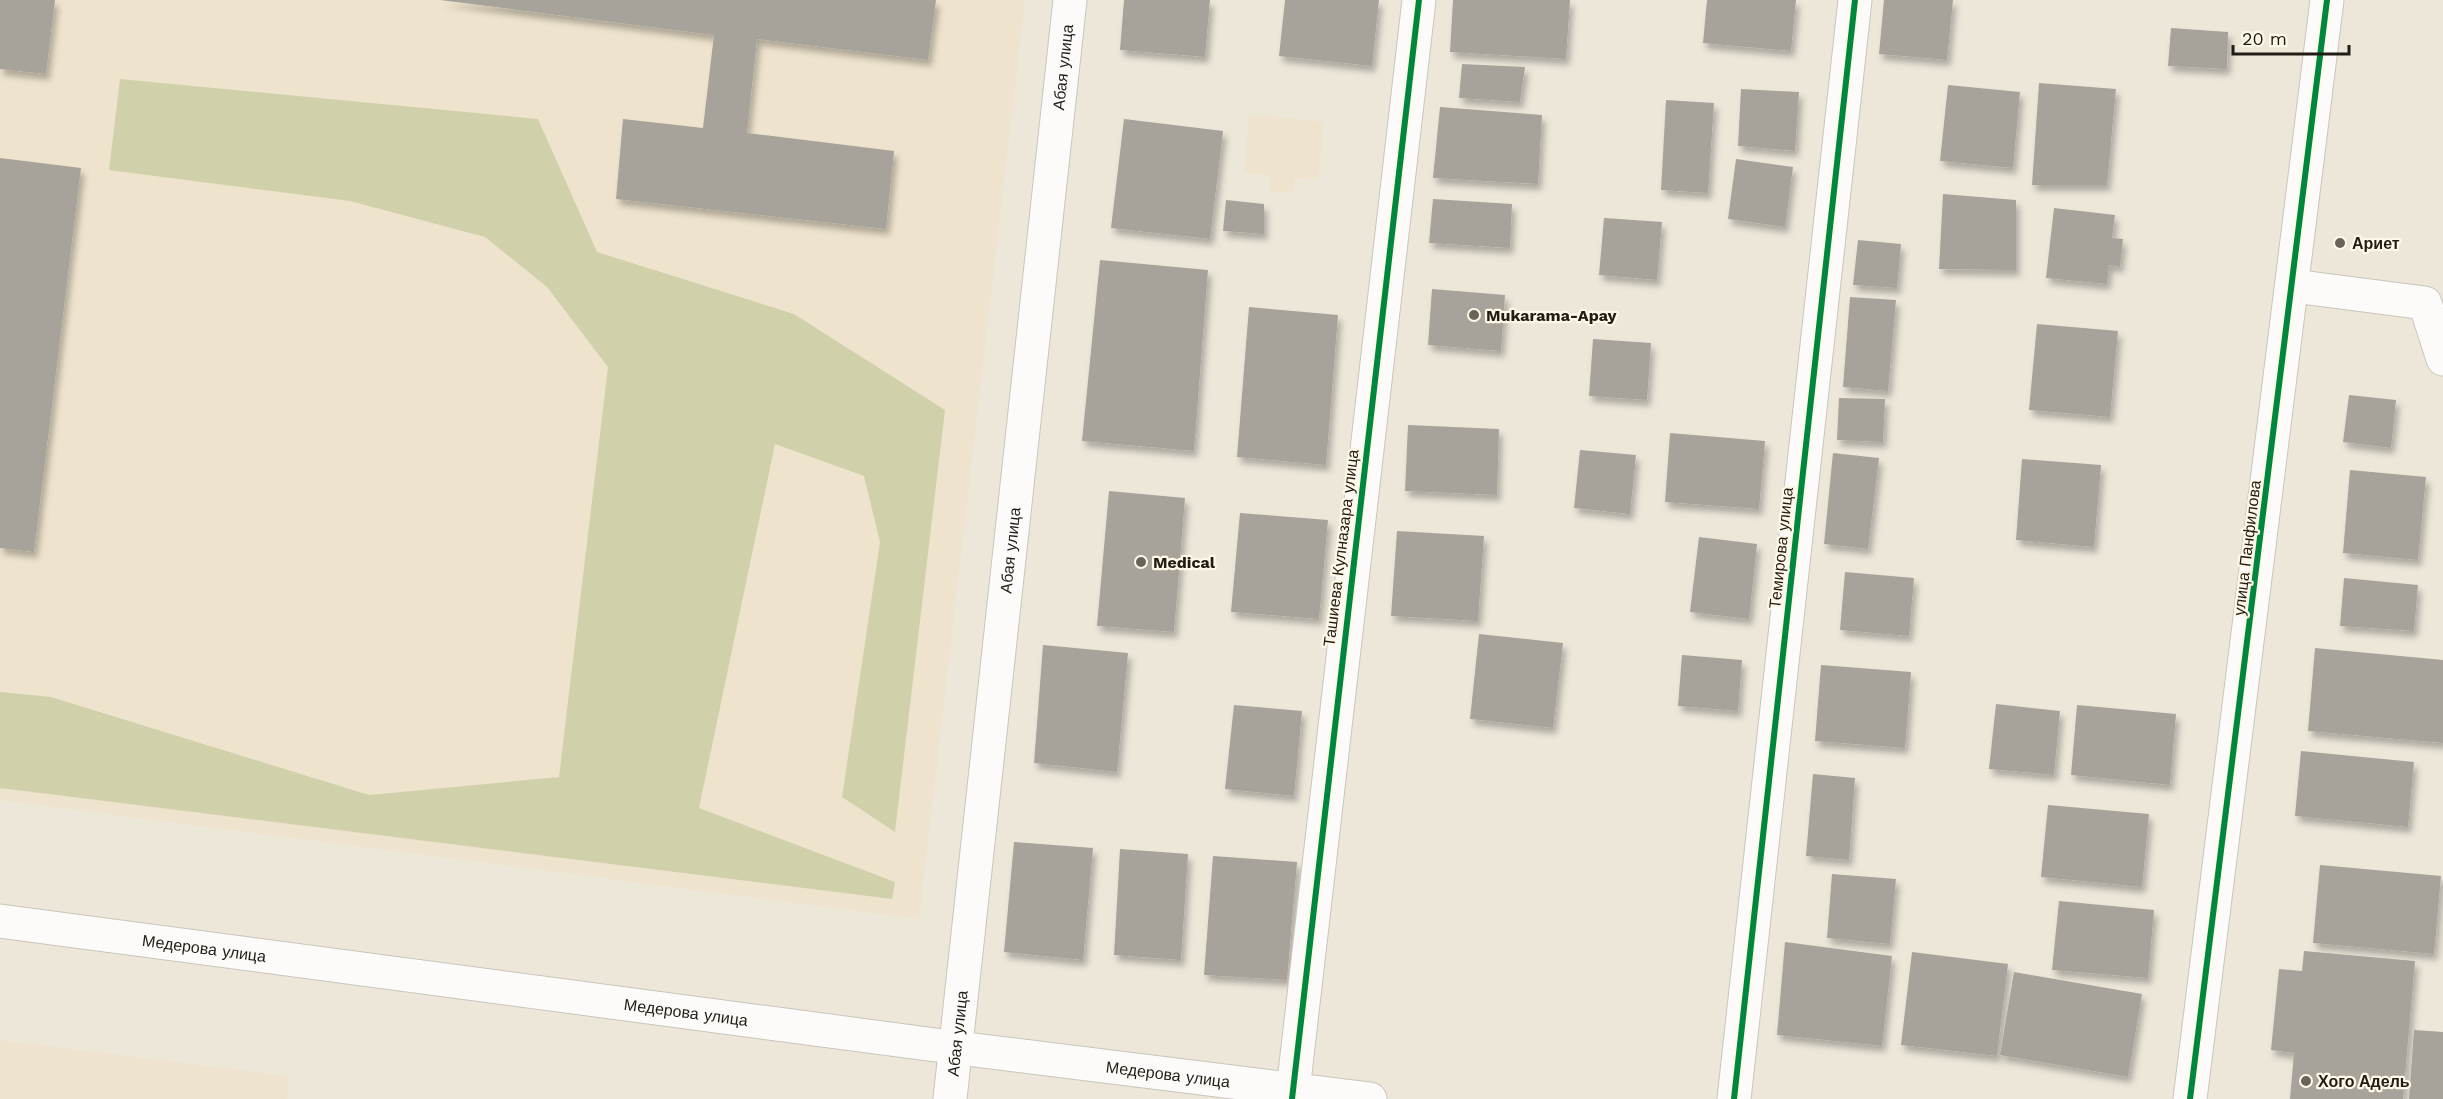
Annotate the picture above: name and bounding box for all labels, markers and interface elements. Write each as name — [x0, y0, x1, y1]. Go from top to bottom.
scale bar — [2233, 18, 2348, 56]
street label: Абая улица — [1049, 23, 1077, 111]
text: 20 m — [2242, 28, 2287, 49]
place label: Ариет — [2352, 234, 2400, 253]
marker: Ариет — [2333, 236, 2347, 250]
place label: Mukarama-Apay — [1486, 306, 1617, 325]
marker: Mukarama-Apay — [1467, 308, 1481, 322]
street label: Ташиева Кулназара улица — [1319, 448, 1363, 648]
street label: улица Панфилова — [2229, 479, 2265, 617]
street label: Темирова улица — [1765, 486, 1797, 610]
street label: Абая улица — [996, 506, 1024, 594]
place label: Medical — [1153, 553, 1216, 572]
marker: Medical — [1134, 555, 1148, 569]
street label: Медерова улица — [141, 930, 267, 966]
street label: Абая улица — [943, 989, 971, 1077]
street label: Медерова улица — [623, 994, 749, 1030]
street label: Медерова улица — [1105, 1057, 1231, 1091]
place label: Хого Адель — [2318, 1072, 2410, 1091]
marker: Хого Адель — [2299, 1074, 2313, 1088]

